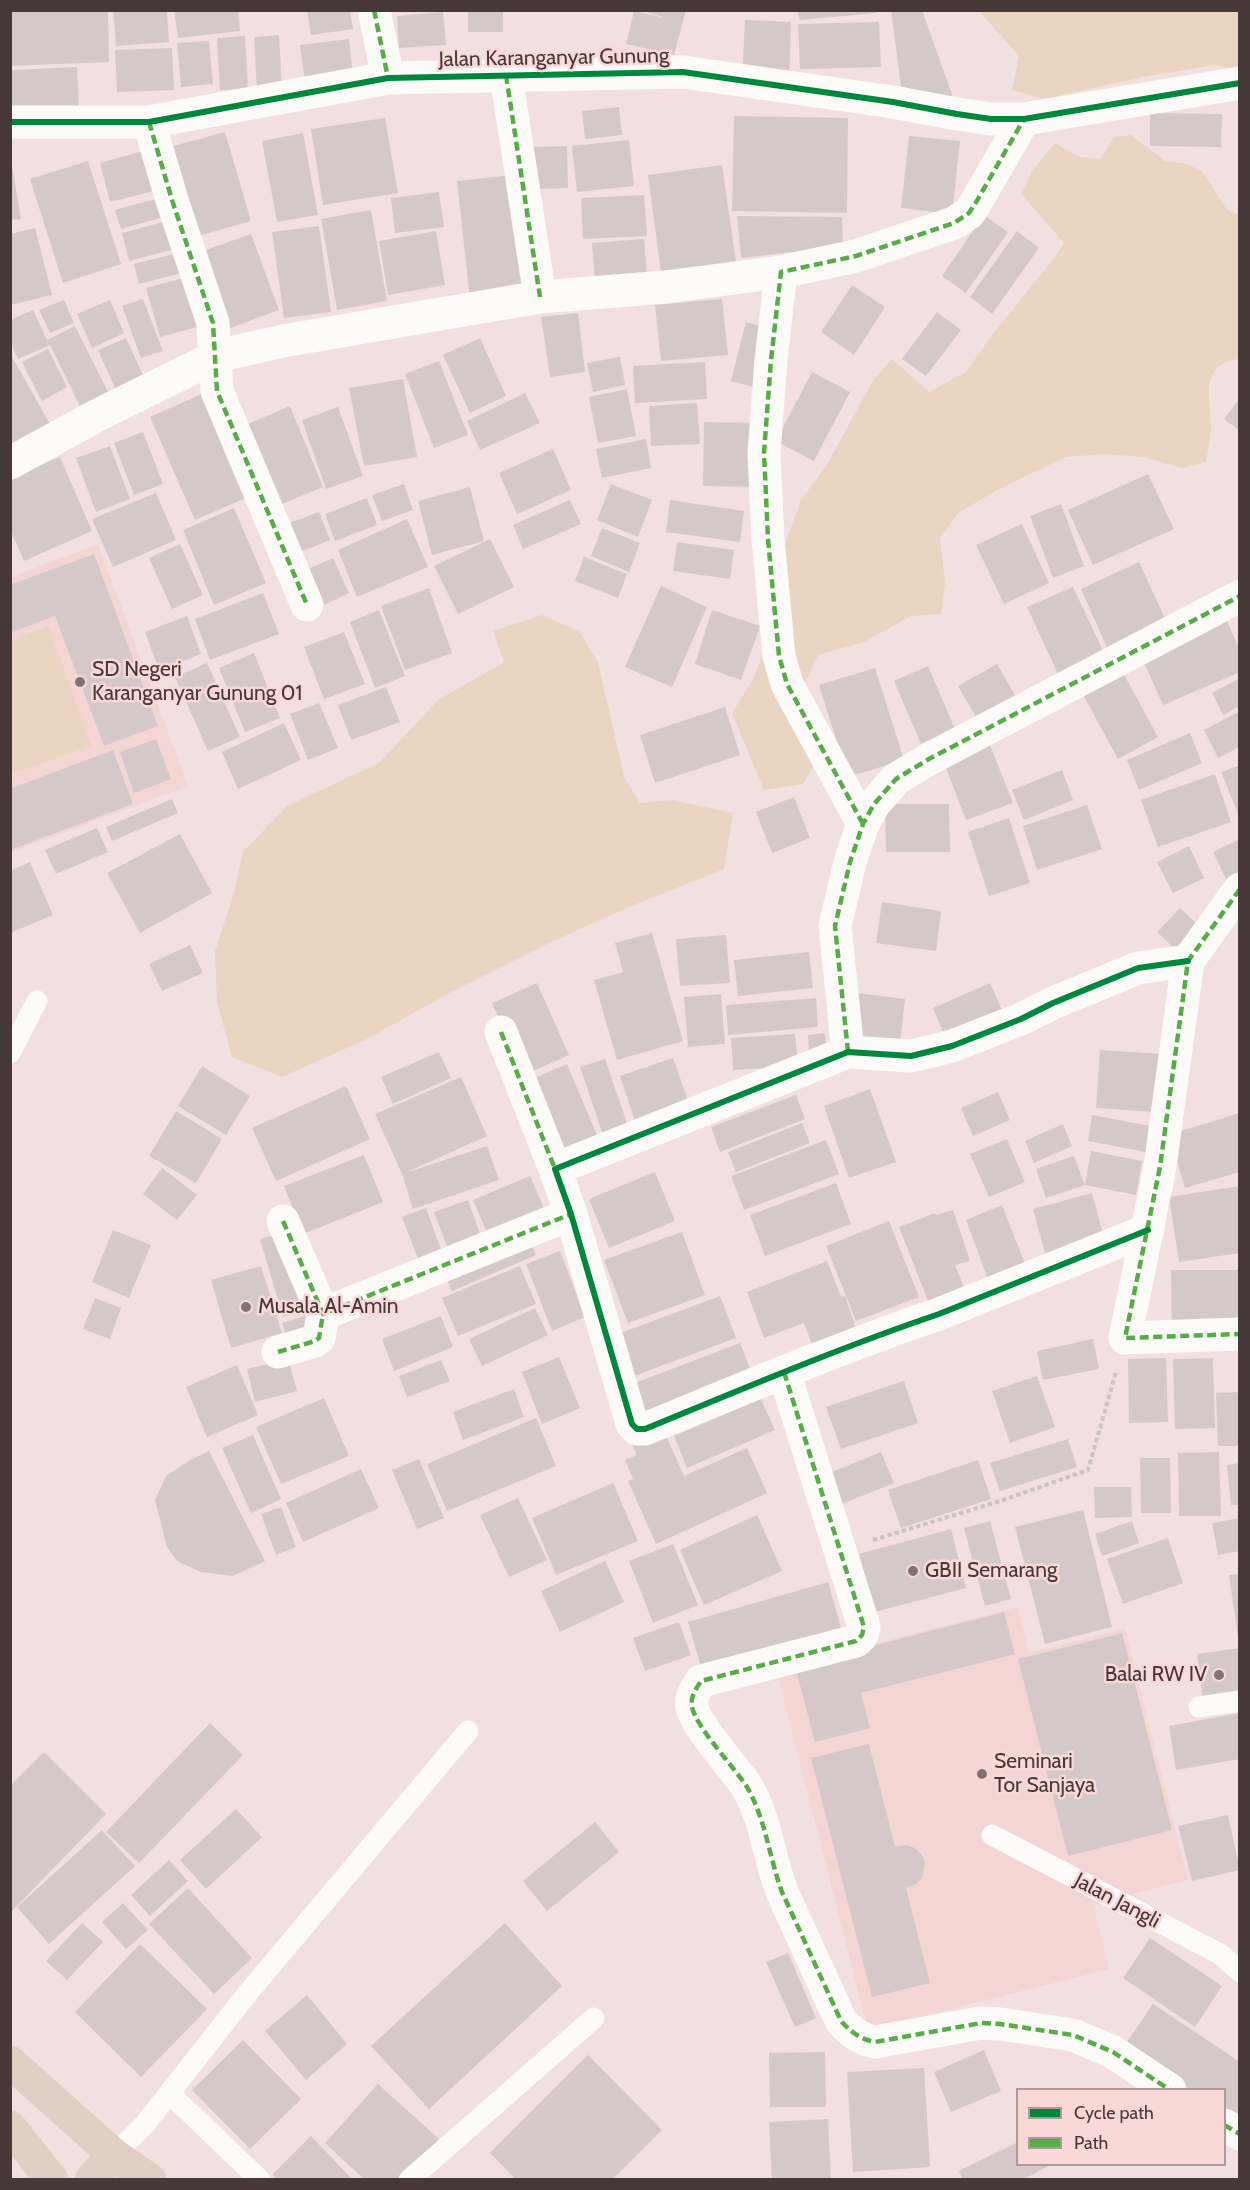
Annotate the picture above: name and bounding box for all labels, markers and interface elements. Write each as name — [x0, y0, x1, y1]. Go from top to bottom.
street label: Jalan Karanganyar Gunung — [438, 43, 670, 73]
place label: SD Negeri Karanganyar Gunung 01 — [92, 657, 302, 707]
marker: SD Negeri Karanganyar Gunung 01 — [73, 675, 87, 689]
place label: Musala Al-Amin — [258, 1294, 399, 1320]
marker: Musala Al-Amin — [239, 1300, 253, 1314]
place label: GBII Semarang — [925, 1558, 1057, 1584]
marker: GBII Semarang — [906, 1564, 920, 1578]
place label: Balai RW IV — [1105, 1662, 1207, 1688]
marker: Balai RW IV — [1212, 1668, 1226, 1682]
place label: Seminari Tor Sanjaya — [994, 1749, 1095, 1799]
marker: Seminari Tor Sanjaya — [975, 1767, 989, 1781]
street label: Jalan Jangli — [1070, 1868, 1164, 1934]
legend — [1016, 2088, 1226, 2166]
text: Cycle path — [1074, 2102, 1154, 2124]
text: Path — [1074, 2132, 1108, 2154]

